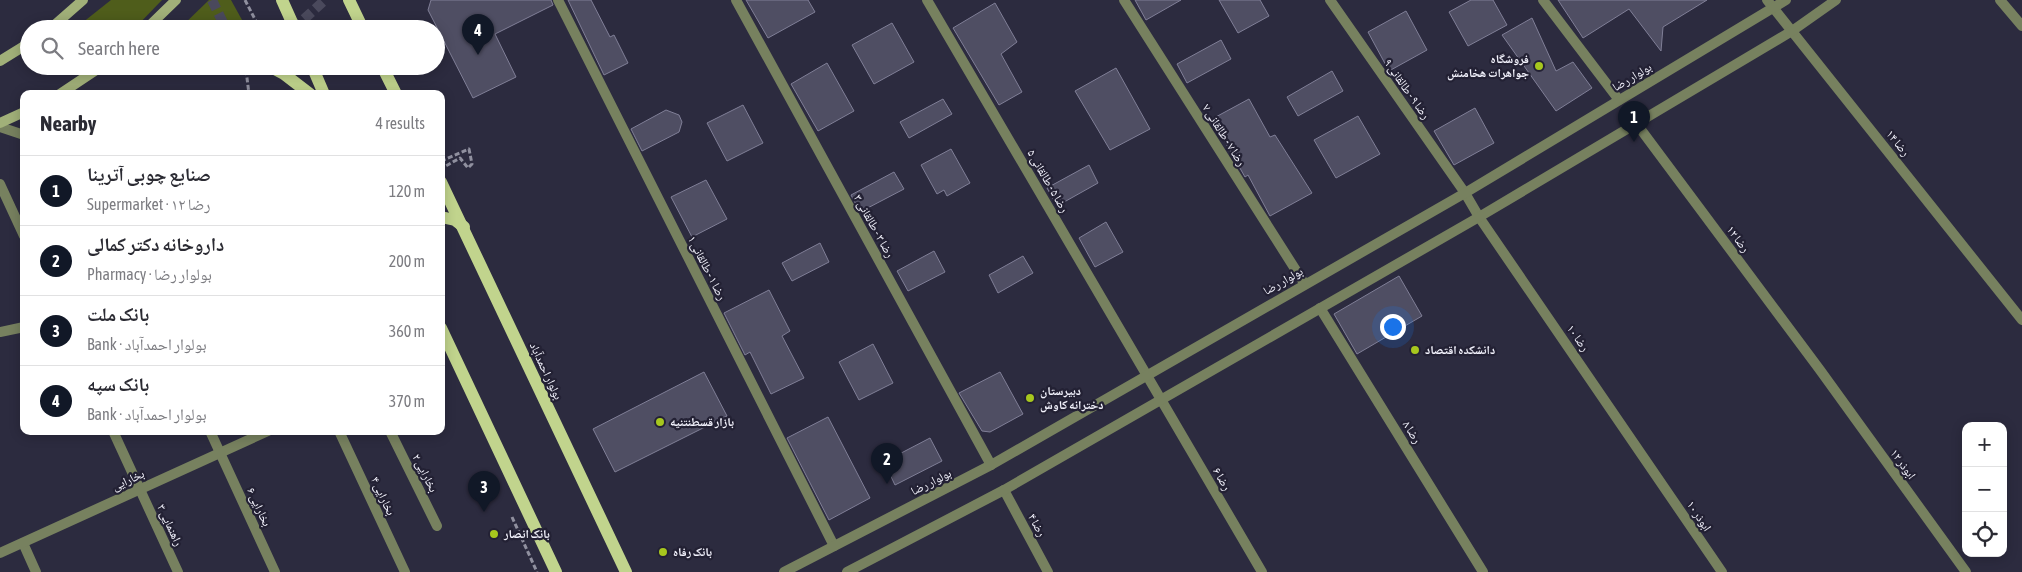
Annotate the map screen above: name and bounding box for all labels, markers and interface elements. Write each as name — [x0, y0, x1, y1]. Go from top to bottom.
pin: 4 — [462, 14, 494, 55]
search box — [20, 20, 445, 75]
icon: search — [38, 34, 66, 62]
text: Search here — [78, 37, 160, 59]
place label: فروشگاه جواهرات هخامنش — [1447, 52, 1529, 81]
street label: رضا ۹ - طالقانی ۹ — [1381, 56, 1433, 122]
marker: فروشگاه جواهرات هخامنش — [1533, 60, 1545, 72]
street label: بولوار رضا — [1610, 60, 1654, 94]
pin: 1 — [1618, 101, 1650, 142]
street label: رضا ۷ - طالقانی ۷ — [1199, 102, 1249, 169]
text: Nearby — [40, 111, 96, 135]
text: 4 results — [375, 114, 425, 132]
street label: رضا ۱۴ — [1883, 127, 1913, 159]
street label: رضا ۵ - طالقانی ۵ — [1024, 147, 1072, 215]
text: صنایع چوبی آترینا — [87, 163, 211, 185]
text: 1 — [52, 182, 60, 200]
text: 120 m — [389, 182, 425, 200]
street label: رضا ۳ - طالقانی ۳ — [851, 192, 897, 260]
text: Supermarket · رضا ۱۲ — [87, 195, 210, 213]
street label: رضا ۱۲ — [1724, 223, 1753, 255]
text: داروخانه دکتر کمالی — [87, 233, 224, 255]
street label: رضا ۱ - طالقانی ۱ — [685, 234, 729, 303]
text: 2 — [52, 252, 60, 270]
text: 200 m — [389, 252, 425, 270]
street label: بولوار رضا — [1261, 264, 1305, 298]
text: Pharmacy · بولوار رضا — [87, 265, 212, 283]
text: بانک ملت — [87, 303, 149, 325]
your location — [1380, 314, 1406, 340]
text: 3 — [52, 322, 60, 340]
text: 360 m — [389, 322, 425, 340]
street label: رضا ۱۰ — [1564, 322, 1592, 354]
text: Bank · بولوار احمدآباد — [87, 335, 207, 353]
street label: بولوار احمدآباد — [526, 340, 565, 402]
place label: دانشکده اقتصاد — [1425, 343, 1495, 357]
marker: دانشکده اقتصاد — [1409, 344, 1421, 356]
text: بانک سپه — [87, 373, 149, 395]
place label: دبیرستان دخترانه کاوش — [1040, 384, 1103, 413]
text: 4 — [52, 392, 60, 410]
text: 370 m — [389, 392, 425, 410]
marker: دبیرستان دخترانه کاوش — [1024, 392, 1036, 404]
text: Bank · بولوار احمدآباد — [87, 405, 207, 423]
place label: بازار قسطنتنیه — [670, 415, 734, 429]
marker: بازار قسطنتنیه — [654, 416, 666, 428]
street label: رضا ۸ — [1400, 418, 1425, 446]
map controls — [1962, 422, 2007, 557]
button: + — [1962, 422, 2007, 467]
pin: 2 — [871, 443, 903, 484]
street label: ابوذر ۱۲ — [1887, 446, 1919, 482]
street label: بخارایی ۲ — [409, 451, 441, 495]
street label: رضا ۶ — [1210, 465, 1234, 493]
street label: بخارایی — [110, 466, 147, 494]
street label: بولوار رضا — [909, 466, 954, 498]
button: − — [1962, 467, 2007, 512]
pin: 3 — [468, 471, 500, 512]
street label: بخارایی ۴ — [368, 474, 398, 518]
street label: بخارایی ۶ — [244, 485, 274, 529]
street label: ابوذر ۱۰ — [1683, 498, 1714, 534]
street label: راهنمایی ۳ — [154, 502, 186, 549]
street label: رضا ۴ — [1025, 511, 1049, 539]
button: locate — [1962, 512, 2007, 557]
place label: بانک انصار — [503, 527, 550, 541]
marker: بانک انصار — [488, 528, 500, 540]
place label: بانک رفاه — [673, 545, 712, 559]
marker: بانک رفاه — [657, 546, 669, 558]

